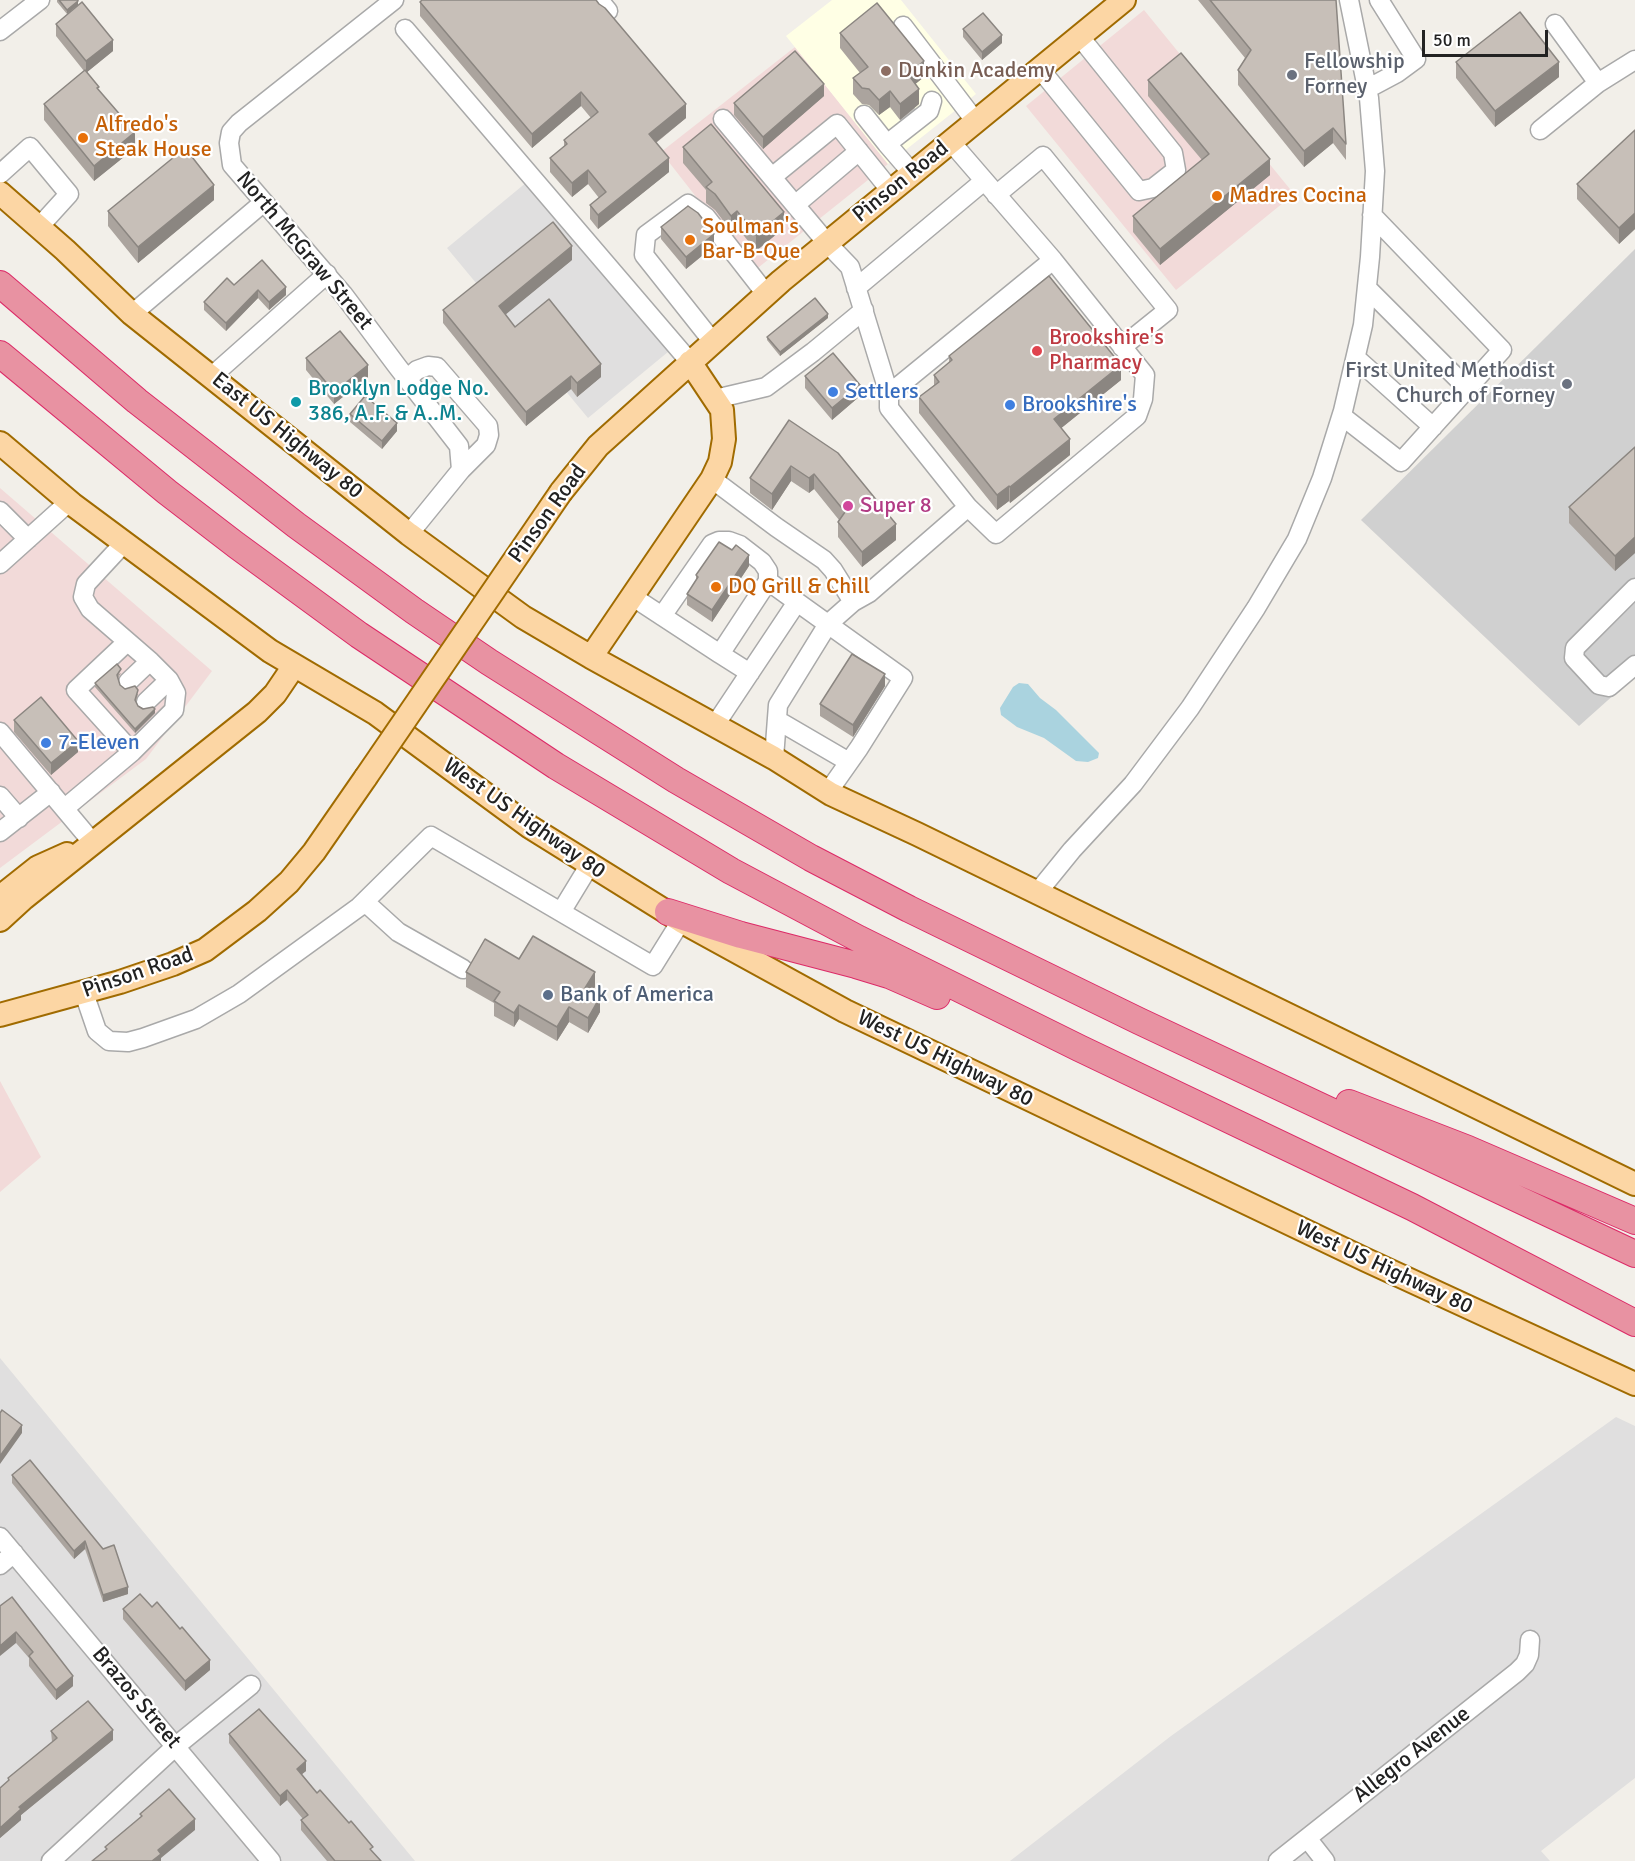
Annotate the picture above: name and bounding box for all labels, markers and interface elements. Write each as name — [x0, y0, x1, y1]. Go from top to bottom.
scale bar — [1425, 18, 1551, 56]
text: 50 m — [1433, 29, 1471, 51]
place label: Fellowship Forney — [1304, 49, 1405, 100]
place label: Dunkin Academy — [898, 58, 1055, 84]
marker: Dunkin Academy — [879, 64, 893, 78]
marker: Fellowship Forney — [1285, 68, 1299, 82]
place label: Alfredo's Steak House — [95, 112, 212, 164]
marker: Alfredo's Steak House — [76, 131, 90, 145]
street label: Pinson Road — [848, 135, 954, 229]
street label: North McGraw Street — [230, 166, 378, 336]
place label: Madres Cocina — [1229, 183, 1367, 209]
marker: Madres Cocina — [1210, 189, 1224, 203]
place label: Soulman's Bar-B-Que — [702, 214, 801, 266]
marker: Soulman's Bar-B-Que — [683, 233, 697, 247]
place label: Brookshire's Pharmacy — [1049, 325, 1164, 376]
marker: Brookshire's Pharmacy — [1030, 344, 1044, 358]
place label: First United Methodist Church of Forney — [1345, 358, 1555, 410]
street label: East US Highway 80 — [206, 367, 368, 505]
place label: Brooklyn Lodge No. 386, A.F. & A..M. — [308, 376, 489, 428]
marker: First United Methodist Church of Forney — [1560, 377, 1574, 391]
place label: Settlers — [845, 379, 919, 405]
marker: Settlers — [826, 385, 840, 399]
place label: Brookshire's — [1022, 392, 1137, 418]
marker: Brooklyn Lodge No. 386, A.F. & A..M. — [289, 395, 303, 409]
marker: Brookshire's — [1003, 398, 1017, 412]
street label: Pinson Road — [503, 460, 593, 568]
place label: Super 8 — [860, 493, 932, 519]
marker: Super 8 — [841, 499, 855, 513]
place label: DQ Grill & Chill — [728, 574, 870, 600]
marker: DQ Grill & Chill — [709, 580, 723, 594]
place label: 7-Eleven — [58, 730, 140, 756]
marker: 7-Eleven — [39, 736, 53, 750]
street label: West US Highway 80 — [438, 753, 610, 885]
street label: Pinson Road — [79, 942, 197, 1004]
place label: Bank of America — [560, 982, 714, 1008]
marker: Bank of America — [541, 988, 555, 1002]
street label: West US Highway 80 — [853, 1005, 1037, 1113]
street label: West US Highway 80 — [1291, 1215, 1477, 1321]
street label: Brazos Street — [86, 1642, 186, 1754]
street label: Allegro Avenue — [1348, 1701, 1476, 1809]

